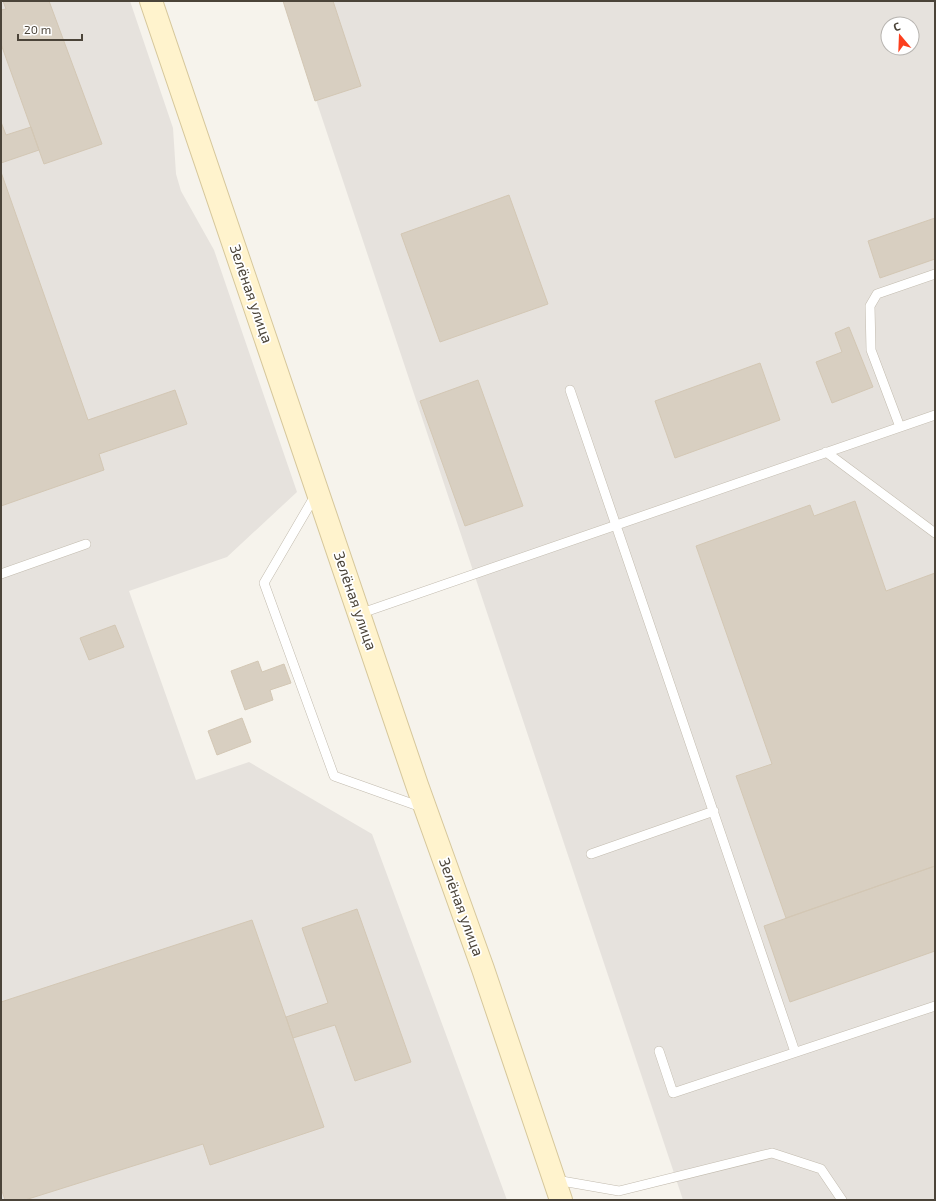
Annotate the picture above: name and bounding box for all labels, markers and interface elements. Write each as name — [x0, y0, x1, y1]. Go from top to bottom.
scale bar — [18, 16, 82, 42]
north arrow — [880, 16, 920, 56]
text: С — [891, 19, 902, 33]
text: 20 m — [24, 22, 51, 36]
street label: Зелёная улица — [226, 242, 277, 346]
street label: Зелёная улица — [330, 549, 381, 653]
street label: Зелёная улица — [435, 855, 488, 959]

